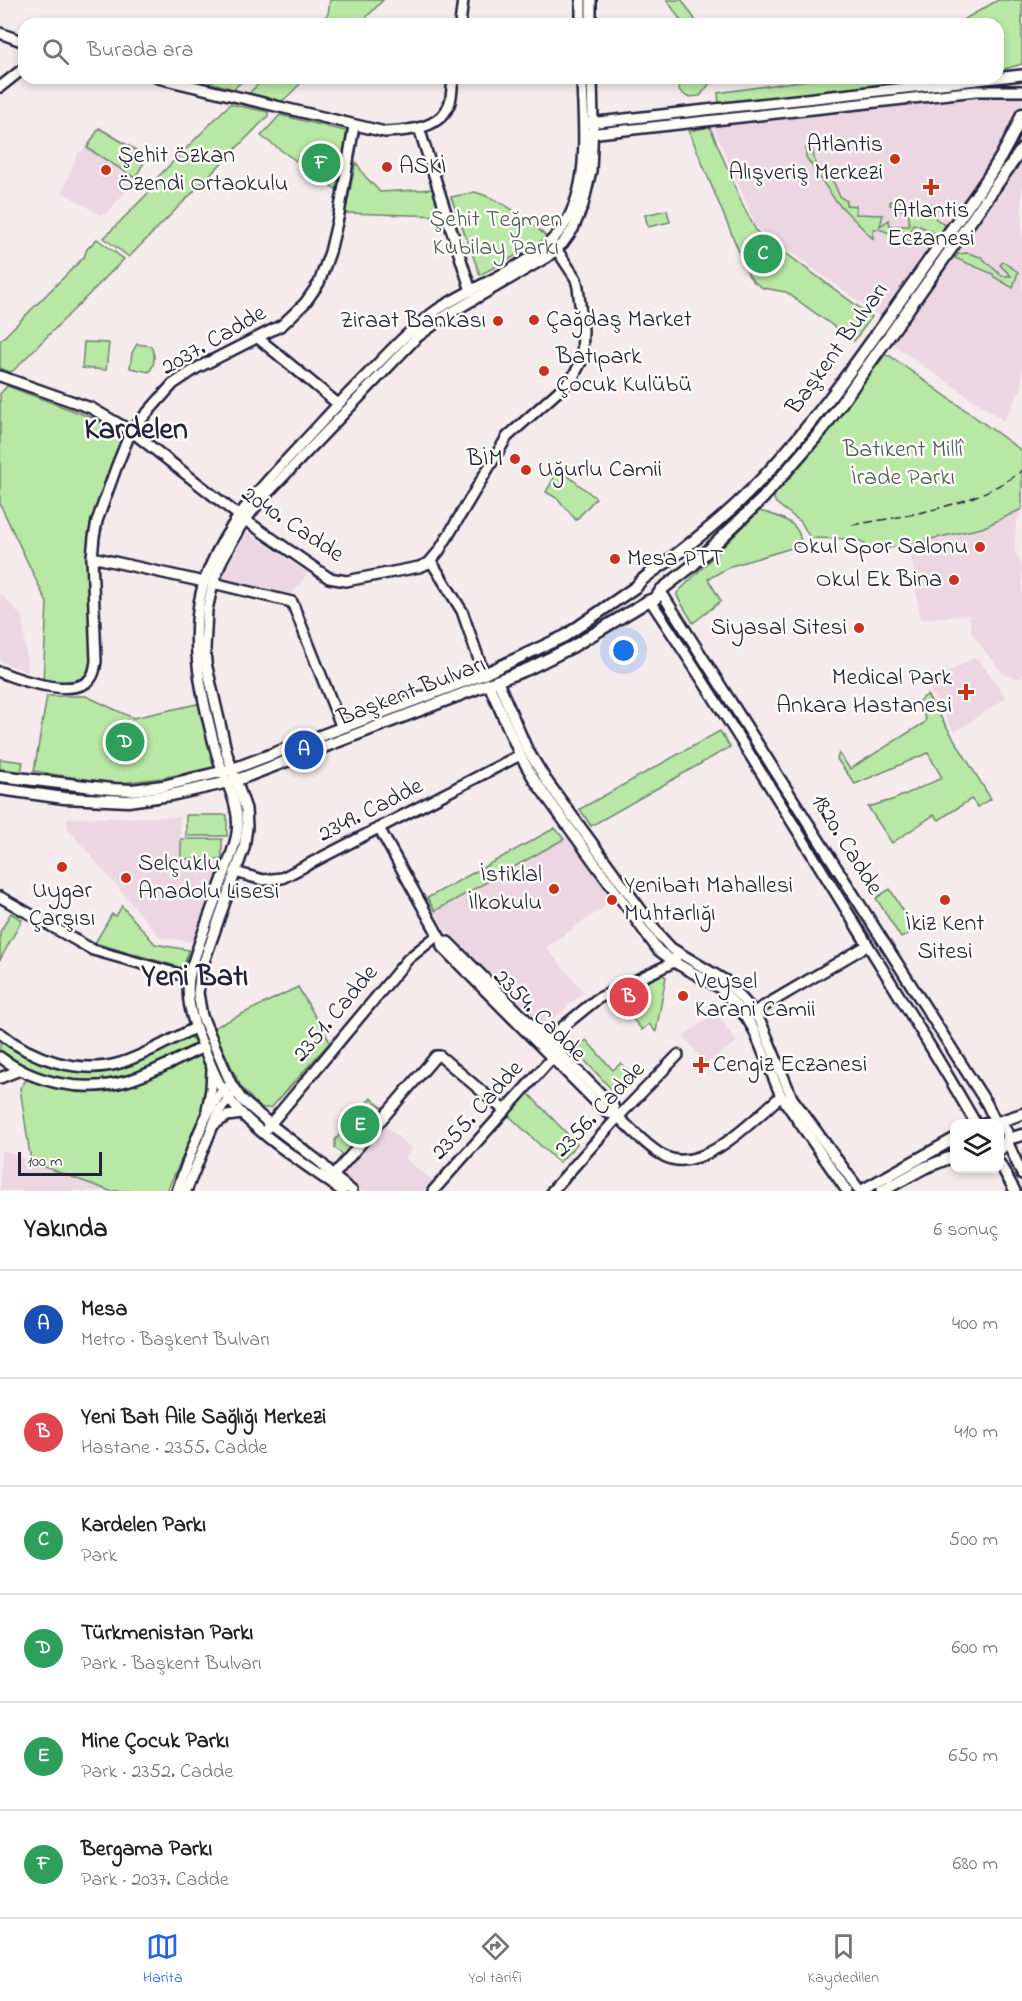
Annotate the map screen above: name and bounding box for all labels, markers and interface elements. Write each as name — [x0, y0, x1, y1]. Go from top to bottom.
search box — [18, 18, 1004, 84]
icon: search — [39, 35, 72, 68]
text: Burada ara — [87, 35, 193, 67]
place label: Atlantis Alışveriş Merkezi — [729, 128, 883, 191]
place label: Şehit Özkan Özendi Ortaokulu — [118, 139, 288, 202]
pin: F — [302, 140, 340, 186]
place label: ASKİ — [399, 150, 446, 185]
marker: Atlantis Alışveriş Merkezi — [888, 152, 902, 166]
marker: ASKİ — [380, 160, 394, 174]
marker: Şehit Özkan Özendi Ortaokulu — [99, 163, 113, 177]
marker: Atlantis Eczanesi — [924, 180, 938, 194]
place label: Atlantis Eczanesi — [887, 194, 975, 257]
park label: Şehit Teğmen Kubilay Parkı — [430, 203, 562, 267]
pin: C — [744, 232, 783, 276]
street label: Başkent Bulvarı — [777, 275, 898, 423]
street label: 2037. Cadde — [155, 297, 274, 385]
place label: Çağdaş Market — [546, 303, 692, 338]
place label: Ziraat Bankası — [340, 304, 486, 339]
marker: Çağdaş Market — [527, 313, 541, 327]
marker: Ziraat Bankası — [491, 314, 505, 328]
place label: Batıpark Çocuk Kulübü — [555, 340, 692, 403]
marker: Batıpark Çocuk Kulübü — [537, 364, 551, 378]
district label: Kardelen — [84, 409, 188, 453]
park label: Batıkent Millî İrade Parkı — [842, 433, 965, 496]
place label: BİM — [466, 442, 503, 477]
marker: BİM — [508, 452, 522, 466]
place label: Uğurlu Camii — [538, 453, 662, 488]
marker: Uğurlu Camii — [519, 463, 533, 477]
street label: 2040. Cadde — [234, 478, 351, 572]
place label: Okul Spor Salonu — [793, 530, 968, 565]
marker: Okul Spor Salonu — [973, 540, 987, 554]
place label: Mesa PTT — [627, 542, 724, 577]
marker: Mesa PTT — [608, 552, 622, 566]
place label: Okul Ek Bina — [816, 563, 942, 598]
marker: Okul Ek Bina — [947, 573, 961, 587]
place label: Siyasal Sitesi — [711, 611, 847, 647]
marker: Siyasal Sitesi — [852, 621, 866, 635]
your location — [609, 636, 638, 665]
street label: Başkent Bulvarı — [332, 648, 491, 737]
place label: Medical Park Ankara Hastanesi — [776, 661, 952, 724]
marker: Medical Park Ankara Hastanesi — [957, 683, 975, 701]
pin: D — [106, 720, 144, 764]
pin: A — [284, 728, 324, 772]
street label: 2349. Cadde — [312, 769, 430, 852]
street label: 1820. Cadde — [801, 788, 891, 903]
place label: Selçuklu Anadolu Lisesi — [138, 847, 279, 910]
place label: İstiklal İlkokulu — [468, 858, 542, 921]
marker: Uygar Çarşısı — [55, 860, 69, 874]
place label: Yenibatı Mahallesi Muhtarlığı — [624, 869, 793, 932]
marker: Selçuklu Anadolu Lisesi — [119, 871, 133, 885]
place label: Uygar Çarşısı — [29, 874, 95, 937]
marker: İstiklal İlkokulu — [547, 882, 561, 896]
marker: Yenibatı Mahallesi Muhtarlığı — [605, 893, 619, 907]
marker: İkiz Kent Sitesi — [938, 893, 952, 907]
place label: İkiz Kent Sitesi — [906, 907, 984, 970]
district label: Yeni Batı — [141, 956, 248, 1000]
street label: 2351. Cadde — [285, 957, 387, 1070]
street label: 2354. Cadde — [484, 961, 594, 1071]
place label: Veysel Karani Camii — [694, 965, 816, 1028]
pin: B — [610, 974, 648, 1020]
marker: Veysel Karani Camii — [676, 989, 690, 1003]
place label: Cengiz Eczanesi — [713, 1048, 867, 1083]
street label: 2355. Cadde — [423, 1053, 533, 1169]
street label: 2356. Cadde — [546, 1054, 654, 1166]
marker: Cengiz Eczanesi — [694, 1058, 708, 1072]
pin: E — [340, 1102, 380, 1148]
map controls — [950, 1119, 1004, 1173]
button: layers — [950, 1119, 1004, 1173]
scale bar — [18, 1149, 102, 1176]
text: 100 m — [27, 1150, 62, 1174]
text: Yakında — [24, 1211, 108, 1249]
text: 6 sonuç — [934, 1216, 998, 1245]
text: Mesa — [81, 1294, 127, 1326]
text: A — [37, 1310, 50, 1339]
text: 400 m — [952, 1310, 998, 1339]
text: Metro · Başkent Bulvarı — [81, 1326, 270, 1355]
text: Yeni Batı Aile Sağlığı Merkezi — [81, 1402, 326, 1434]
text: B — [37, 1418, 50, 1447]
text: 410 m — [954, 1418, 998, 1447]
text: Hastane · 2355. Cadde — [81, 1434, 268, 1463]
text: Kardelen Parkı — [81, 1510, 206, 1542]
text: C — [38, 1526, 49, 1555]
text: 500 m — [949, 1526, 998, 1555]
text: Park — [81, 1542, 117, 1571]
text: Türkmenistan Parkı — [81, 1618, 254, 1650]
text: D — [36, 1634, 51, 1663]
text: 600 m — [951, 1634, 998, 1663]
text: Park · Başkent Bulvarı — [81, 1650, 262, 1679]
text: Mine Çocuk Parkı — [81, 1726, 229, 1758]
text: E — [37, 1742, 50, 1771]
text: 650 m — [949, 1742, 998, 1771]
text: Park · 2352. Cadde — [81, 1758, 233, 1787]
text: Bergama Parkı — [81, 1834, 212, 1866]
text: F — [37, 1850, 50, 1879]
text: 680 m — [953, 1850, 998, 1879]
text: Park · 2037. Cadde — [81, 1866, 229, 1895]
tab: Harita — [143, 1930, 183, 1990]
tab: Yol tarifi — [468, 1930, 522, 1990]
tab: Kaydedilen — [808, 1930, 879, 1990]

